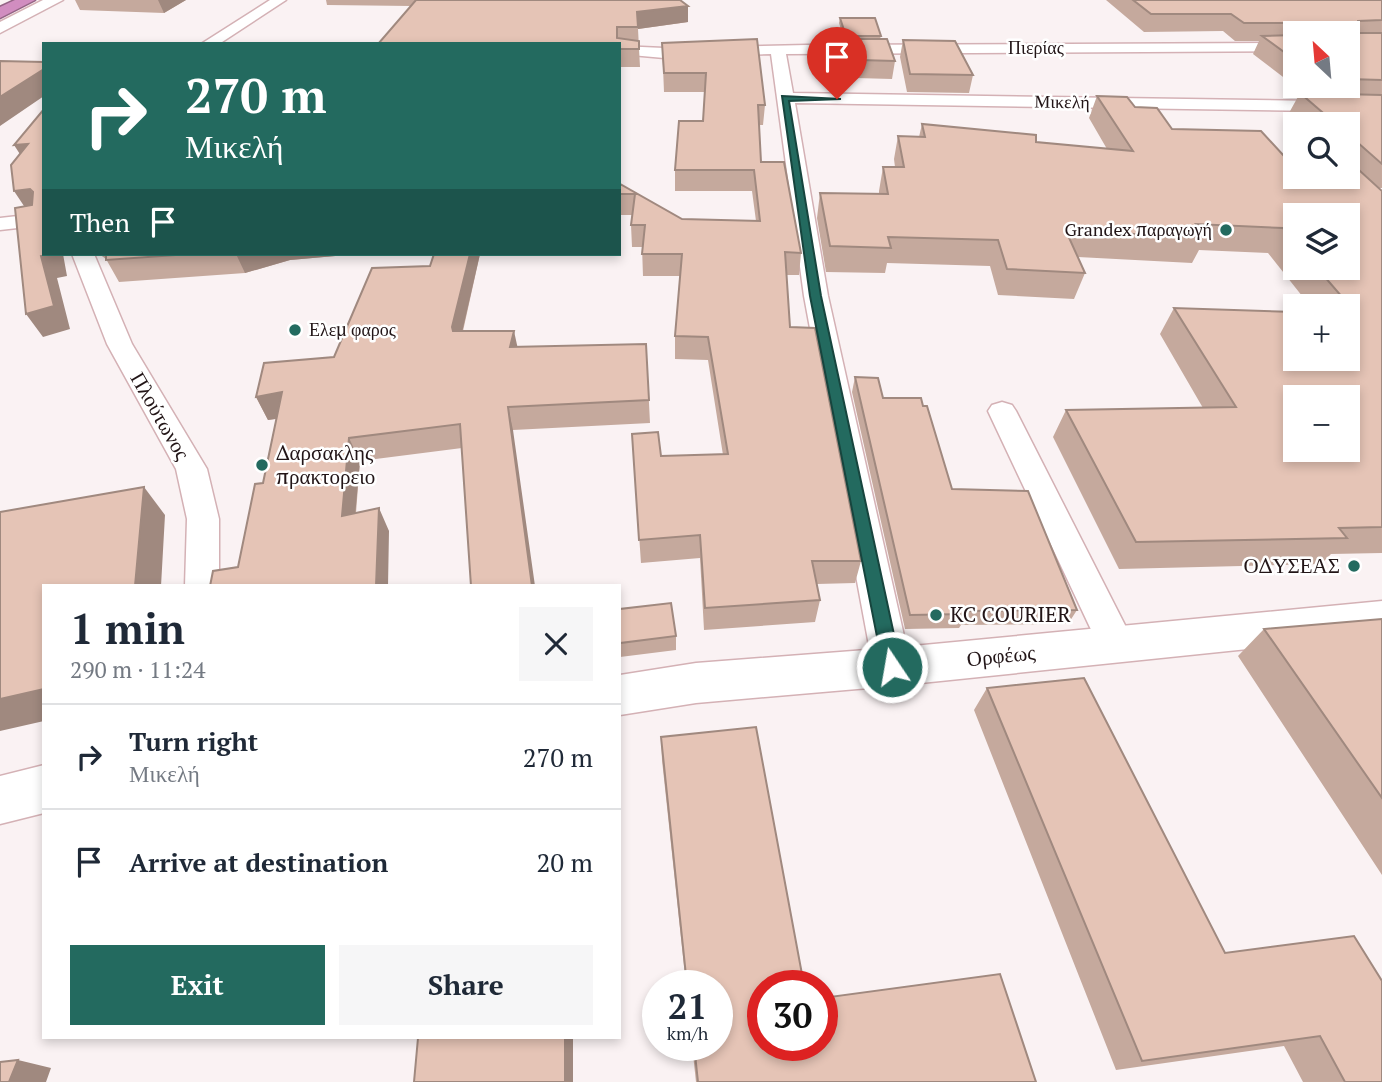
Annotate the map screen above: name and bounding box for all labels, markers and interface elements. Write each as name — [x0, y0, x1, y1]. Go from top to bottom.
north arrow — [1283, 21, 1360, 98]
map controls — [1283, 21, 1360, 462]
pin — [807, 27, 867, 99]
street label: Πιερίας — [1008, 35, 1064, 59]
icon: arrive — [818, 38, 856, 76]
text: 270 m — [185, 62, 327, 127]
icon: right — [70, 70, 161, 161]
street label: Μικελή — [1034, 89, 1090, 113]
button: search — [1283, 112, 1360, 189]
text: Μικελή — [185, 125, 284, 167]
icon: arrive — [144, 203, 182, 241]
button: layers — [1283, 203, 1360, 280]
text: Then — [70, 205, 130, 239]
place label: Grandex παραγωγή — [1064, 217, 1212, 241]
marker: Grandex παραγωγή — [1218, 222, 1234, 238]
button: + — [1283, 294, 1360, 371]
place label: Ελεμ φαρος — [309, 317, 396, 341]
marker: Ελεμ φαρος — [287, 322, 303, 338]
street label: Πλούτωνος — [125, 367, 198, 465]
button: − — [1283, 385, 1360, 462]
place label: Δαρσακλης πρακτορειο — [276, 438, 375, 490]
marker: Δαρσακλης πρακτορειο — [254, 457, 270, 473]
place label: ΟΔΥΣΕΑΣ — [1244, 551, 1340, 579]
marker: ΟΔΥΣΕΑΣ — [1346, 558, 1362, 574]
text: 1 min — [70, 600, 185, 656]
place label: KC COURIER — [950, 600, 1071, 628]
button: close — [519, 607, 593, 681]
marker: KC COURIER — [928, 607, 944, 623]
position arrow — [855, 630, 929, 704]
street label: Ορφέως — [965, 637, 1037, 673]
text: 290 m · 11:24 — [70, 654, 205, 685]
text: Turn right — [129, 724, 258, 758]
icon: right — [70, 738, 108, 776]
text: 270 m — [523, 740, 593, 774]
text: Μικελή — [129, 758, 200, 789]
icon: arrive — [70, 843, 108, 881]
text: Arrive at destination — [129, 845, 388, 879]
text: 20 m — [537, 845, 593, 879]
button: Exit — [70, 945, 325, 1025]
button: Share — [339, 945, 593, 1025]
speed limit sign: 30 — [747, 970, 838, 1061]
text: 21 — [668, 983, 707, 1029]
text: km/h — [667, 1021, 708, 1045]

